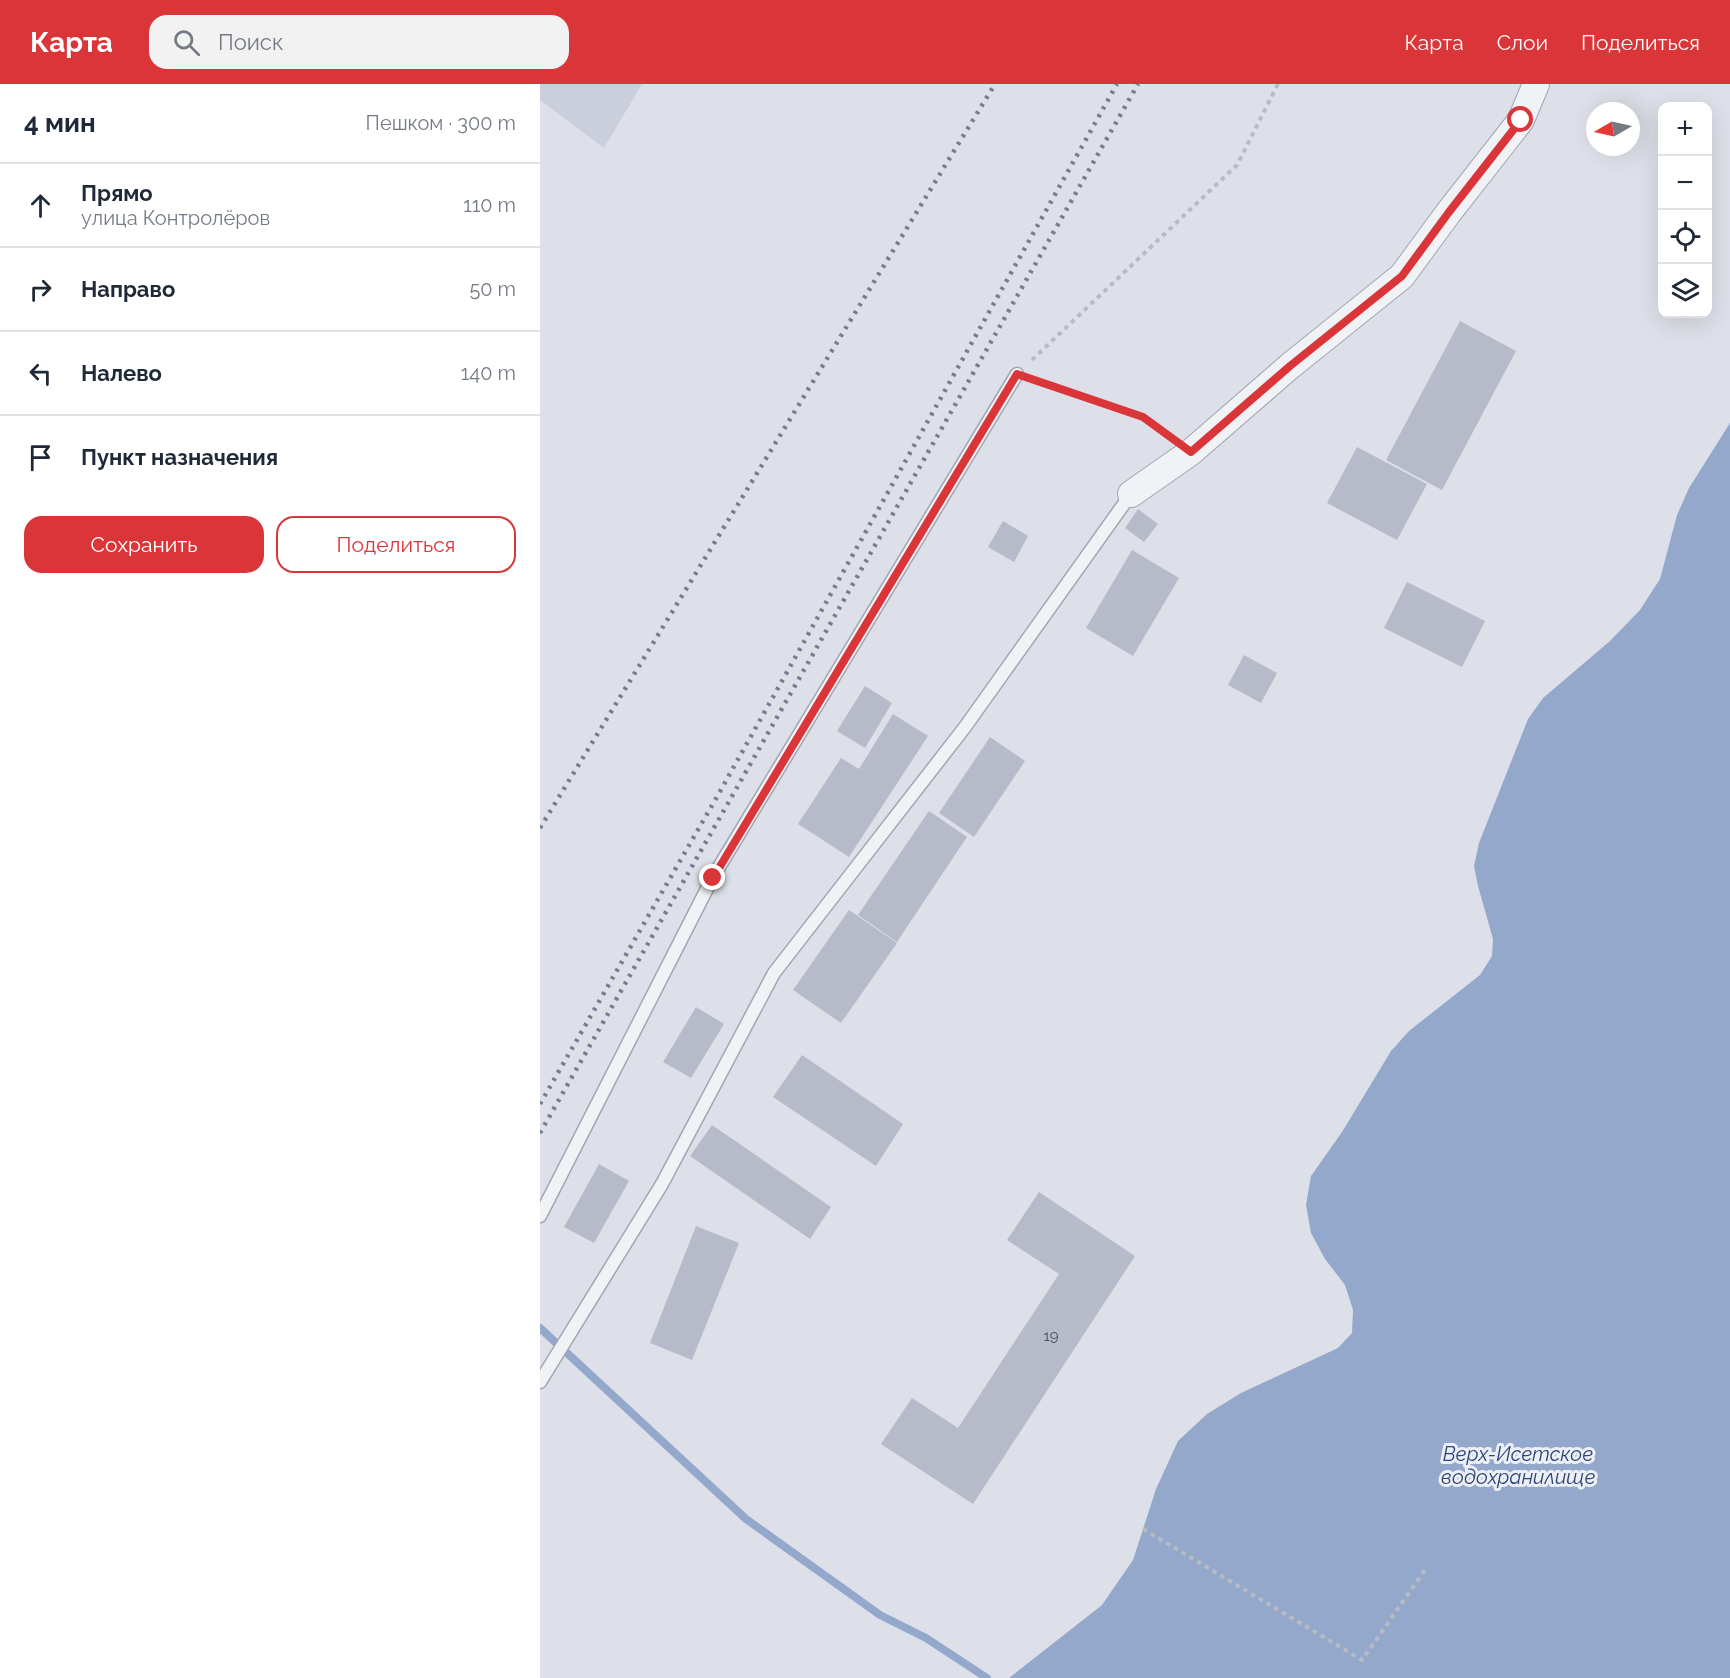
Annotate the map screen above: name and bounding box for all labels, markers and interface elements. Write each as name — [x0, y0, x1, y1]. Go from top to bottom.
search box — [149, 15, 569, 69]
text: Карта — [30, 26, 113, 59]
icon: search — [170, 26, 203, 59]
text: Поиск — [218, 29, 283, 55]
text: Карта — [1405, 30, 1464, 55]
text: Слои — [1497, 30, 1548, 55]
text: Поделиться — [1581, 30, 1700, 55]
north arrow — [1586, 102, 1640, 156]
map controls — [1658, 102, 1712, 318]
button: + — [1658, 102, 1712, 156]
route start — [1507, 106, 1533, 132]
text: 4 мин — [24, 108, 96, 138]
text: Пешком · 300 m — [366, 111, 516, 135]
button: − — [1658, 156, 1712, 210]
text: Прямо — [81, 180, 153, 206]
icon: ahead — [24, 189, 57, 222]
text: 110 m — [463, 193, 516, 217]
text: улица Контролёров — [81, 206, 270, 230]
button: locate — [1658, 210, 1712, 264]
button: layers — [1658, 264, 1712, 318]
icon: right — [24, 273, 57, 306]
text: Направо — [81, 276, 175, 302]
text: 50 m — [469, 277, 516, 301]
icon: left — [24, 357, 57, 390]
text: Налево — [81, 360, 162, 386]
text: 140 m — [461, 361, 516, 385]
icon: arrive — [24, 441, 57, 474]
text: Пункт назначения — [81, 444, 278, 470]
button: Сохранить — [24, 516, 264, 573]
button: Поделиться — [276, 516, 516, 573]
route end — [699, 864, 725, 890]
house number: 19 — [1043, 1327, 1059, 1345]
water label: Верх-Исетское водохранилище — [1440, 1442, 1596, 1489]

